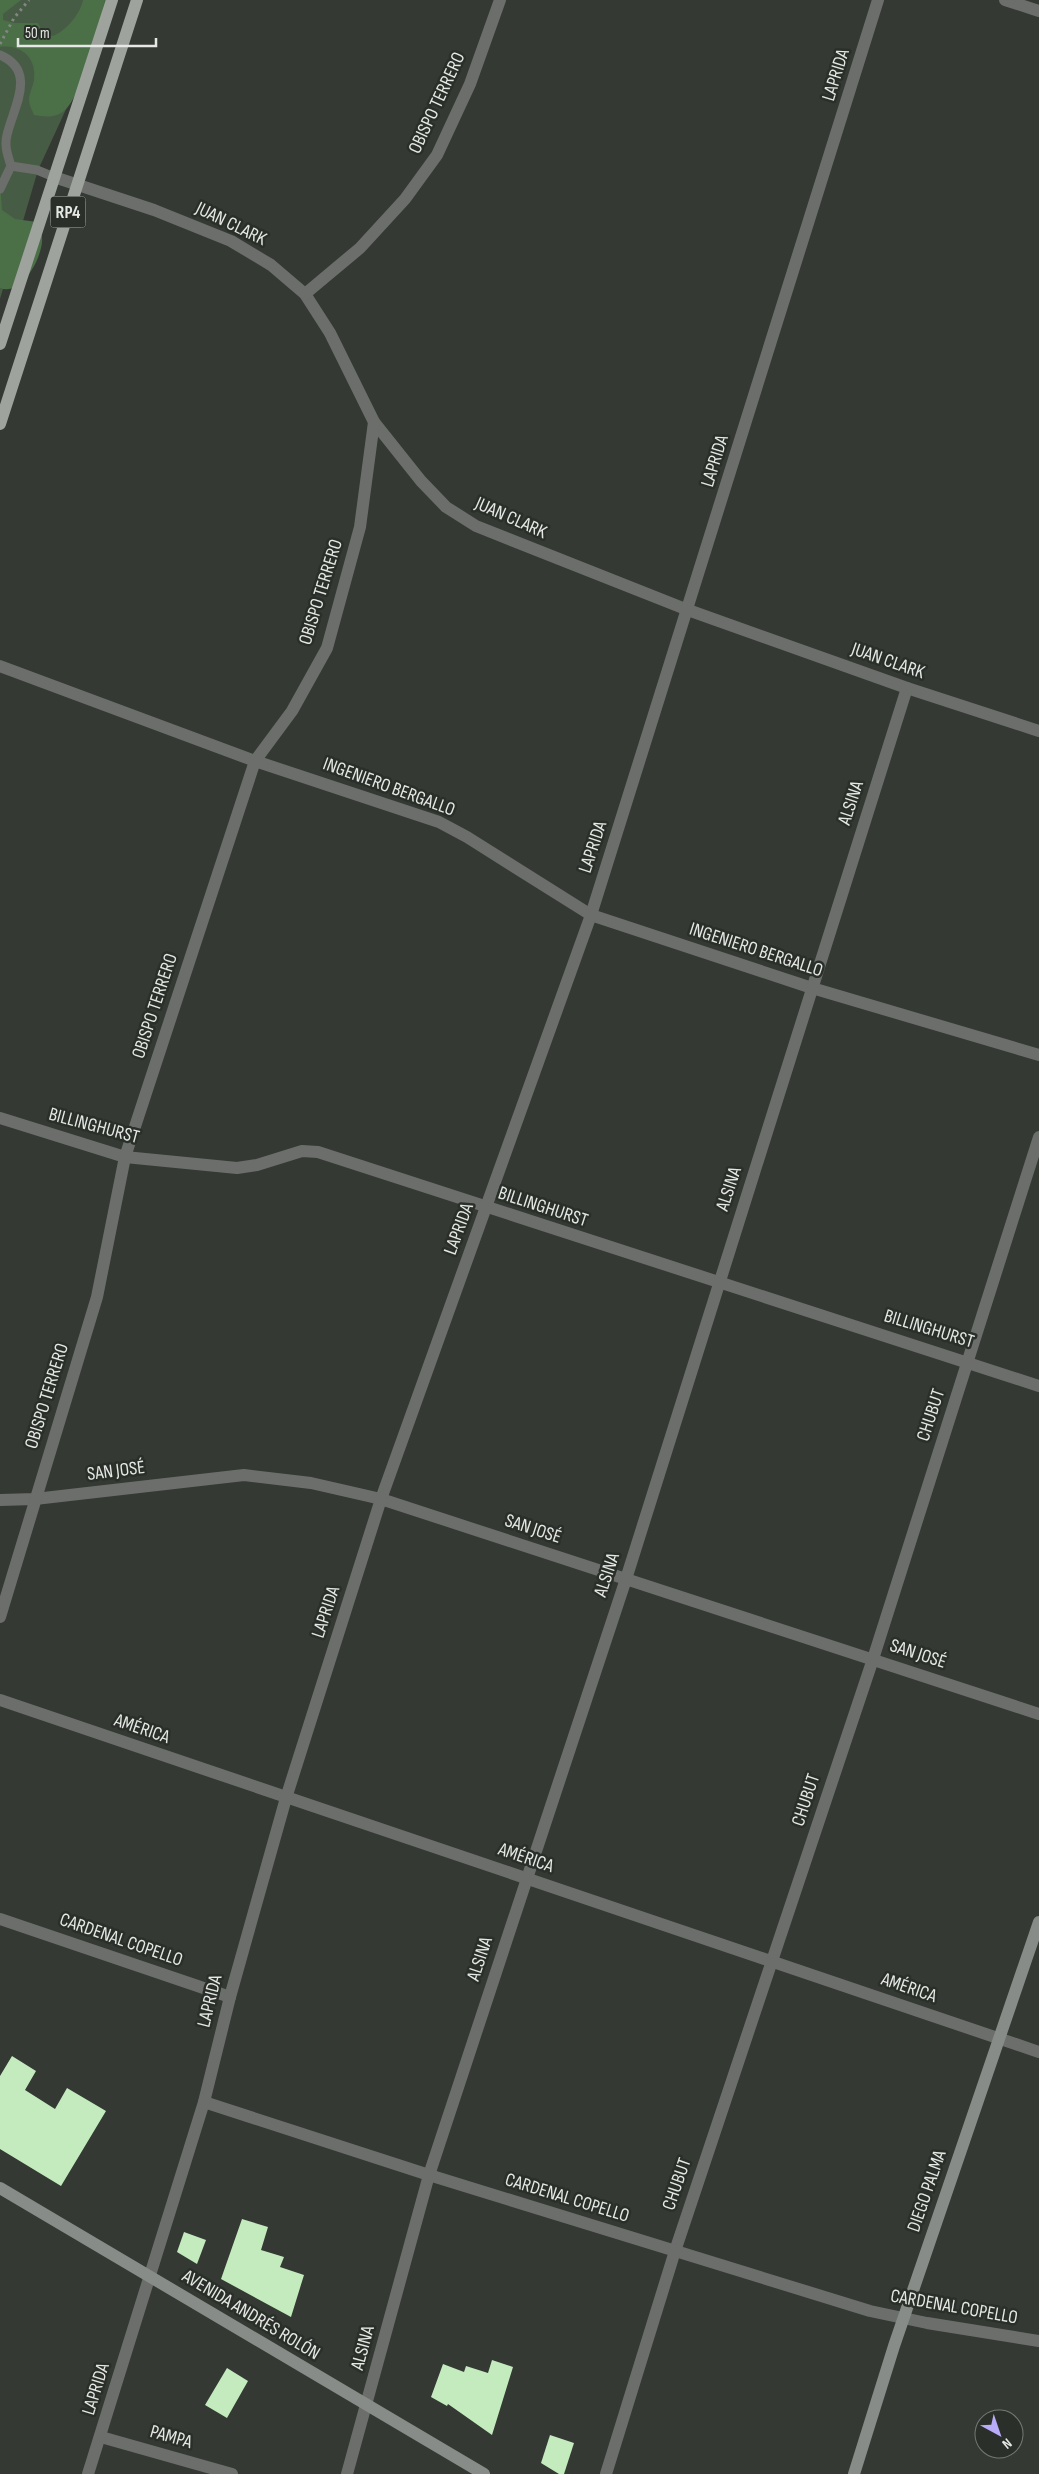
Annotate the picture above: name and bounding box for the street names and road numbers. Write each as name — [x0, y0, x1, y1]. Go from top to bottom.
street label: LAPRIDA — [817, 45, 855, 104]
street label: OBISPO TERRERO — [404, 49, 470, 157]
road number: RP4 — [50, 196, 86, 228]
street label: JUAN CLARK — [191, 197, 271, 251]
street label: LAPRIDA — [696, 431, 734, 490]
street label: JUAN CLARK — [471, 492, 551, 544]
street label: OBISPO TERRERO — [294, 536, 348, 648]
street label: JUAN CLARK — [847, 637, 928, 684]
street label: INGENIERO BERGALLO — [320, 752, 458, 822]
street label: ALSINA — [833, 777, 869, 829]
street label: LAPRIDA — [574, 817, 612, 876]
street label: INGENIERO BERGALLO — [686, 918, 826, 982]
street label: OBISPO TERRERO — [127, 951, 183, 1061]
street label: BILLINGHURST — [46, 1103, 142, 1149]
street label: ALSINA — [711, 1163, 747, 1215]
street label: BILLINGHURST — [495, 1182, 591, 1232]
street label: LAPRIDA — [439, 1199, 479, 1258]
street label: BILLINGHURST — [881, 1304, 977, 1354]
street label: OBISPO TERRERO — [20, 1340, 74, 1452]
street label: CHUBUT — [912, 1386, 950, 1444]
street label: SAN JOSÉ — [86, 1456, 146, 1486]
street label: SAN JOSÉ — [502, 1509, 564, 1549]
street label: ALSINA — [589, 1549, 625, 1601]
street label: LAPRIDA — [307, 1582, 345, 1641]
street label: SAN JOSÉ — [887, 1634, 949, 1674]
street label: AMÉRICA — [110, 1708, 174, 1749]
street label: CHUBUT — [787, 1771, 825, 1829]
street label: AMÉRICA — [494, 1837, 558, 1878]
street label: CARDENAL COPELLO — [56, 1908, 186, 1972]
street label: ALSINA — [462, 1933, 498, 1985]
street label: AMÉRICA — [877, 1967, 941, 2008]
street label: LAPRIDA — [192, 1972, 228, 2030]
street label: DIEGO PALMA — [902, 2146, 952, 2235]
street label: CHUBUT — [657, 2155, 697, 2213]
street label: CARDENAL COPELLO — [502, 2168, 632, 2228]
street label: AVENIDA ANDRÉS ROLÓN — [177, 2264, 324, 2365]
street label: CARDENAL COPELLO — [889, 2285, 1019, 2329]
street label: ALSINA — [346, 2323, 380, 2374]
street label: LAPRIDA — [77, 2359, 115, 2418]
street label: PAMPA — [147, 2420, 196, 2454]

